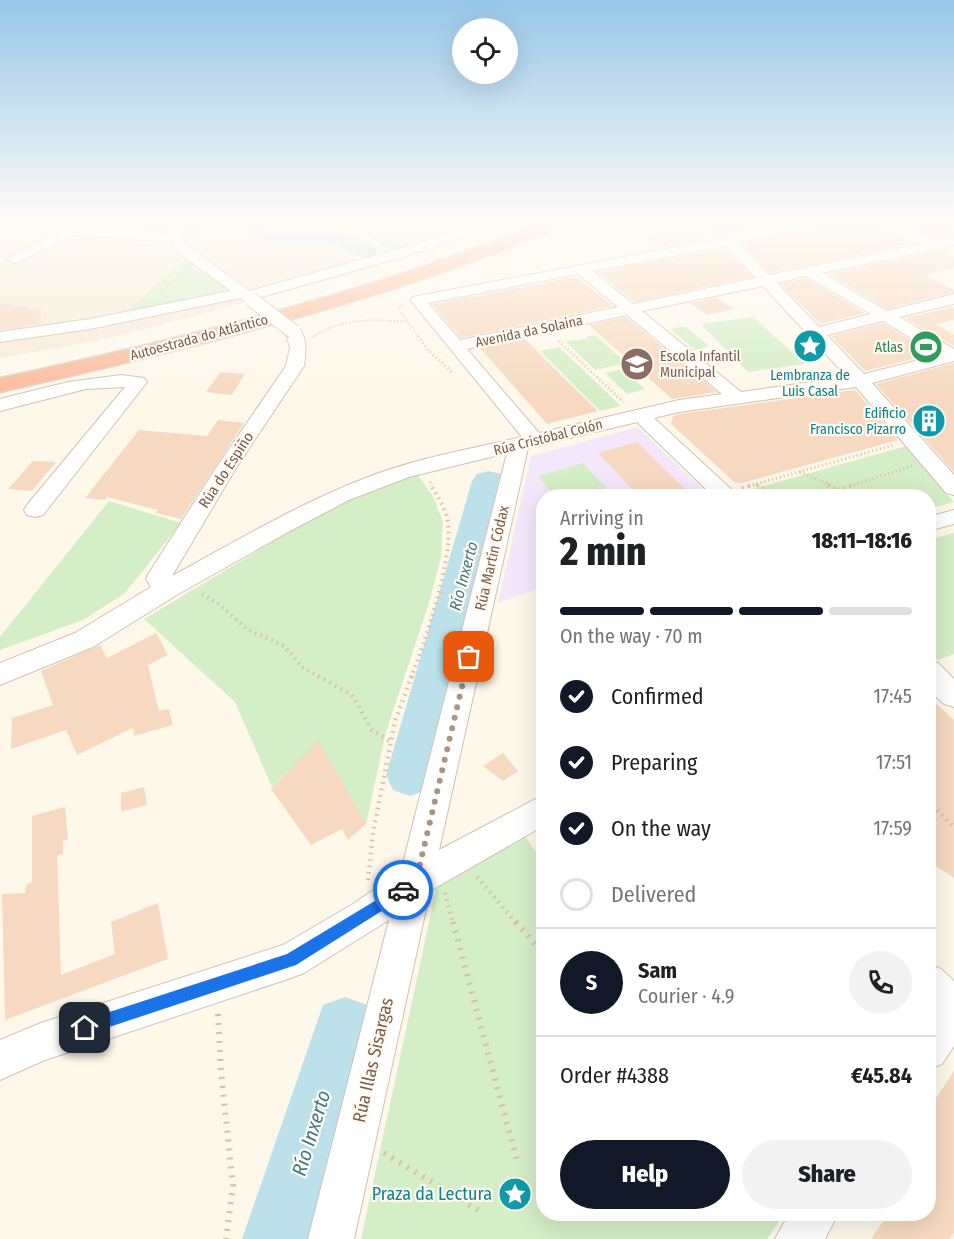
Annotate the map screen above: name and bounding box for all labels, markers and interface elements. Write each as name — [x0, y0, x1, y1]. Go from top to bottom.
map controls — [452, 18, 518, 84]
button: locate — [452, 18, 518, 84]
street label: Autoestrada do Atlántico — [128, 311, 270, 364]
street label: Avenida da Solaina — [474, 312, 584, 351]
place icon: Lembranza de Luis Casal — [792, 328, 828, 364]
sports icon: Atlas — [908, 329, 944, 365]
place label: Atlas — [875, 339, 903, 356]
school or university icon: Escola Infantil Municipal — [619, 346, 655, 382]
place label: Escola Infantil Municipal — [660, 348, 741, 381]
place label: Lembranza de Luis Casal — [770, 367, 850, 400]
building icon: Edificio Francisco Pizarro — [911, 403, 947, 439]
place label: Edificio Francisco Pizarro — [810, 405, 906, 438]
street label: Rúa Cristóbal Colón — [492, 416, 604, 459]
street label: Rúa do Espiño — [195, 428, 257, 512]
street label: Rúa Martín Códax — [471, 503, 513, 612]
text: Arriving in — [560, 506, 644, 530]
text: 18:11–18:16 — [812, 527, 912, 554]
text: 2 min — [560, 529, 646, 575]
water label: Río Inxerto — [445, 540, 482, 613]
text: On the way · 70 m — [560, 624, 703, 648]
pin — [443, 631, 494, 682]
icon: bag — [452, 640, 485, 673]
icon: check — [560, 680, 593, 713]
text: Confirmed — [611, 683, 704, 710]
text: 17:45 — [873, 684, 912, 708]
icon: check — [560, 746, 593, 779]
text: Preparing — [611, 749, 697, 776]
text: 17:51 — [876, 750, 912, 774]
icon: check — [560, 812, 593, 845]
text: On the way — [611, 815, 711, 842]
text: 17:59 — [873, 816, 912, 840]
courier — [373, 860, 433, 920]
icon: car — [387, 874, 420, 907]
text: Delivered — [611, 881, 696, 908]
button: phone — [849, 951, 912, 1014]
text: Sam — [638, 957, 677, 984]
text: S — [586, 969, 597, 996]
text: Courier · 4.9 — [638, 984, 734, 1008]
street label: Rúa Illas Sisargas — [348, 995, 398, 1125]
pin — [59, 1002, 110, 1053]
icon: home — [68, 1011, 101, 1044]
text: Order #4388 — [560, 1062, 669, 1089]
text: €45.84 — [851, 1062, 912, 1089]
water label: Río Inxerto — [287, 1087, 335, 1179]
button: Help — [560, 1140, 730, 1209]
button: Share — [742, 1140, 912, 1209]
place icon: Praza da Lectura — [497, 1176, 533, 1212]
place label: Praza da Lectura — [372, 1183, 492, 1205]

